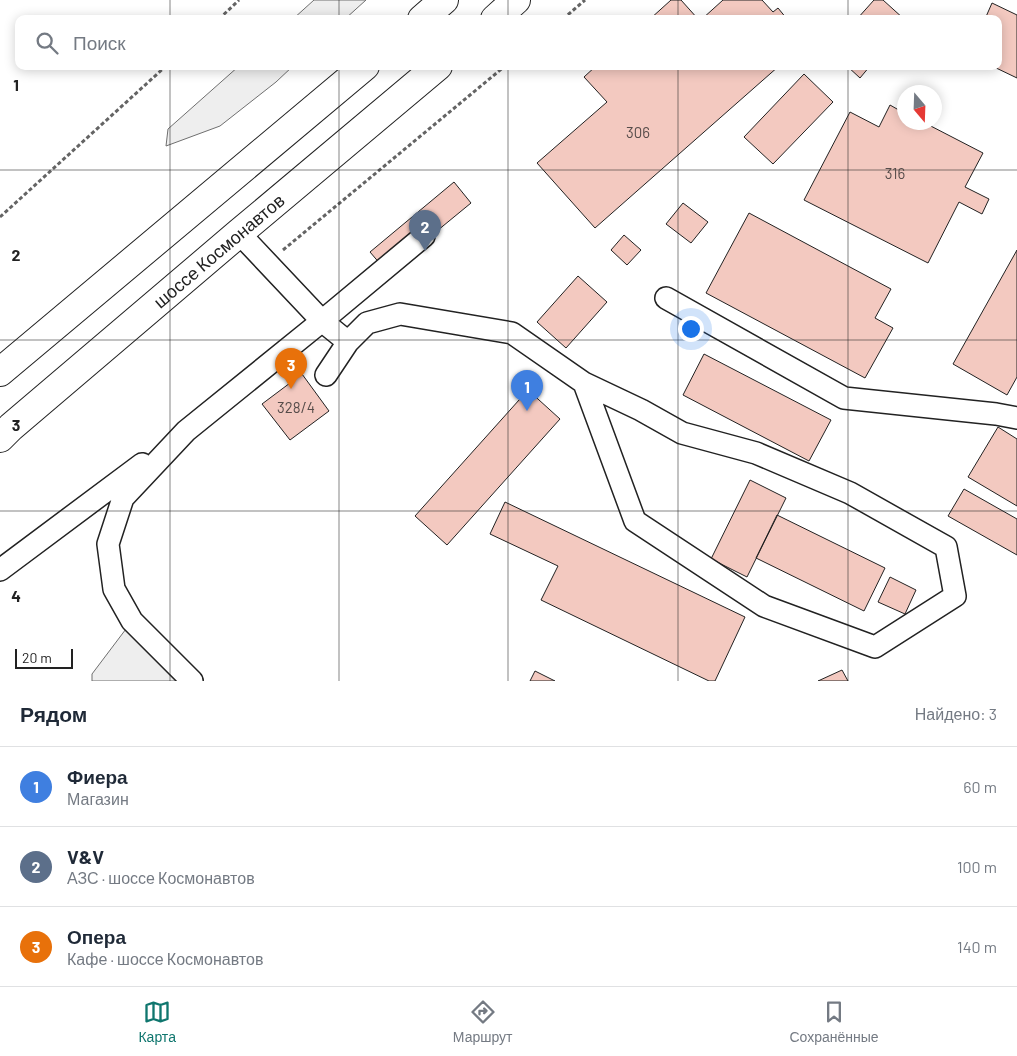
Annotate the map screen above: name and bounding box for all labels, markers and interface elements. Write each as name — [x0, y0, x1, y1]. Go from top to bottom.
search box — [15, 15, 1002, 70]
icon: search — [33, 29, 61, 57]
text: Поиск — [73, 31, 126, 54]
text: 1 — [13, 75, 19, 94]
north arrow — [897, 85, 942, 130]
house number: 306 — [626, 123, 650, 141]
house number: 316 — [885, 164, 905, 182]
street label: шоссе Космонавтов — [149, 189, 289, 312]
pin: 2 — [409, 210, 441, 251]
text: 2 — [12, 245, 21, 264]
your location — [678, 316, 704, 342]
pin: 3 — [275, 348, 307, 389]
pin: 1 — [511, 370, 543, 411]
house number: 328/4 — [277, 398, 315, 416]
text: 3 — [12, 415, 20, 434]
text: 4 — [11, 586, 21, 605]
scale bar — [15, 646, 72, 669]
text: 20 m — [22, 649, 52, 666]
text: Рядом — [20, 701, 87, 726]
text: Найдено: 3 — [915, 704, 997, 723]
text: Фиера — [67, 765, 128, 788]
text: 1 — [33, 777, 39, 796]
text: 60 m — [963, 777, 997, 796]
text: Магазин — [67, 789, 129, 808]
text: V&V — [67, 845, 104, 868]
text: 2 — [32, 857, 40, 876]
text: 100 m — [957, 857, 997, 876]
text: АЗС · шоссе Космонавтов — [67, 868, 255, 887]
text: Опера — [67, 925, 126, 948]
text: 3 — [32, 937, 40, 956]
text: 140 m — [957, 937, 997, 956]
text: Кафе · шоссе Космонавтов — [67, 949, 263, 968]
tab: Карта — [138, 998, 176, 1045]
tab: Маршрут — [453, 998, 513, 1045]
tab: Сохранённые — [789, 998, 879, 1045]

